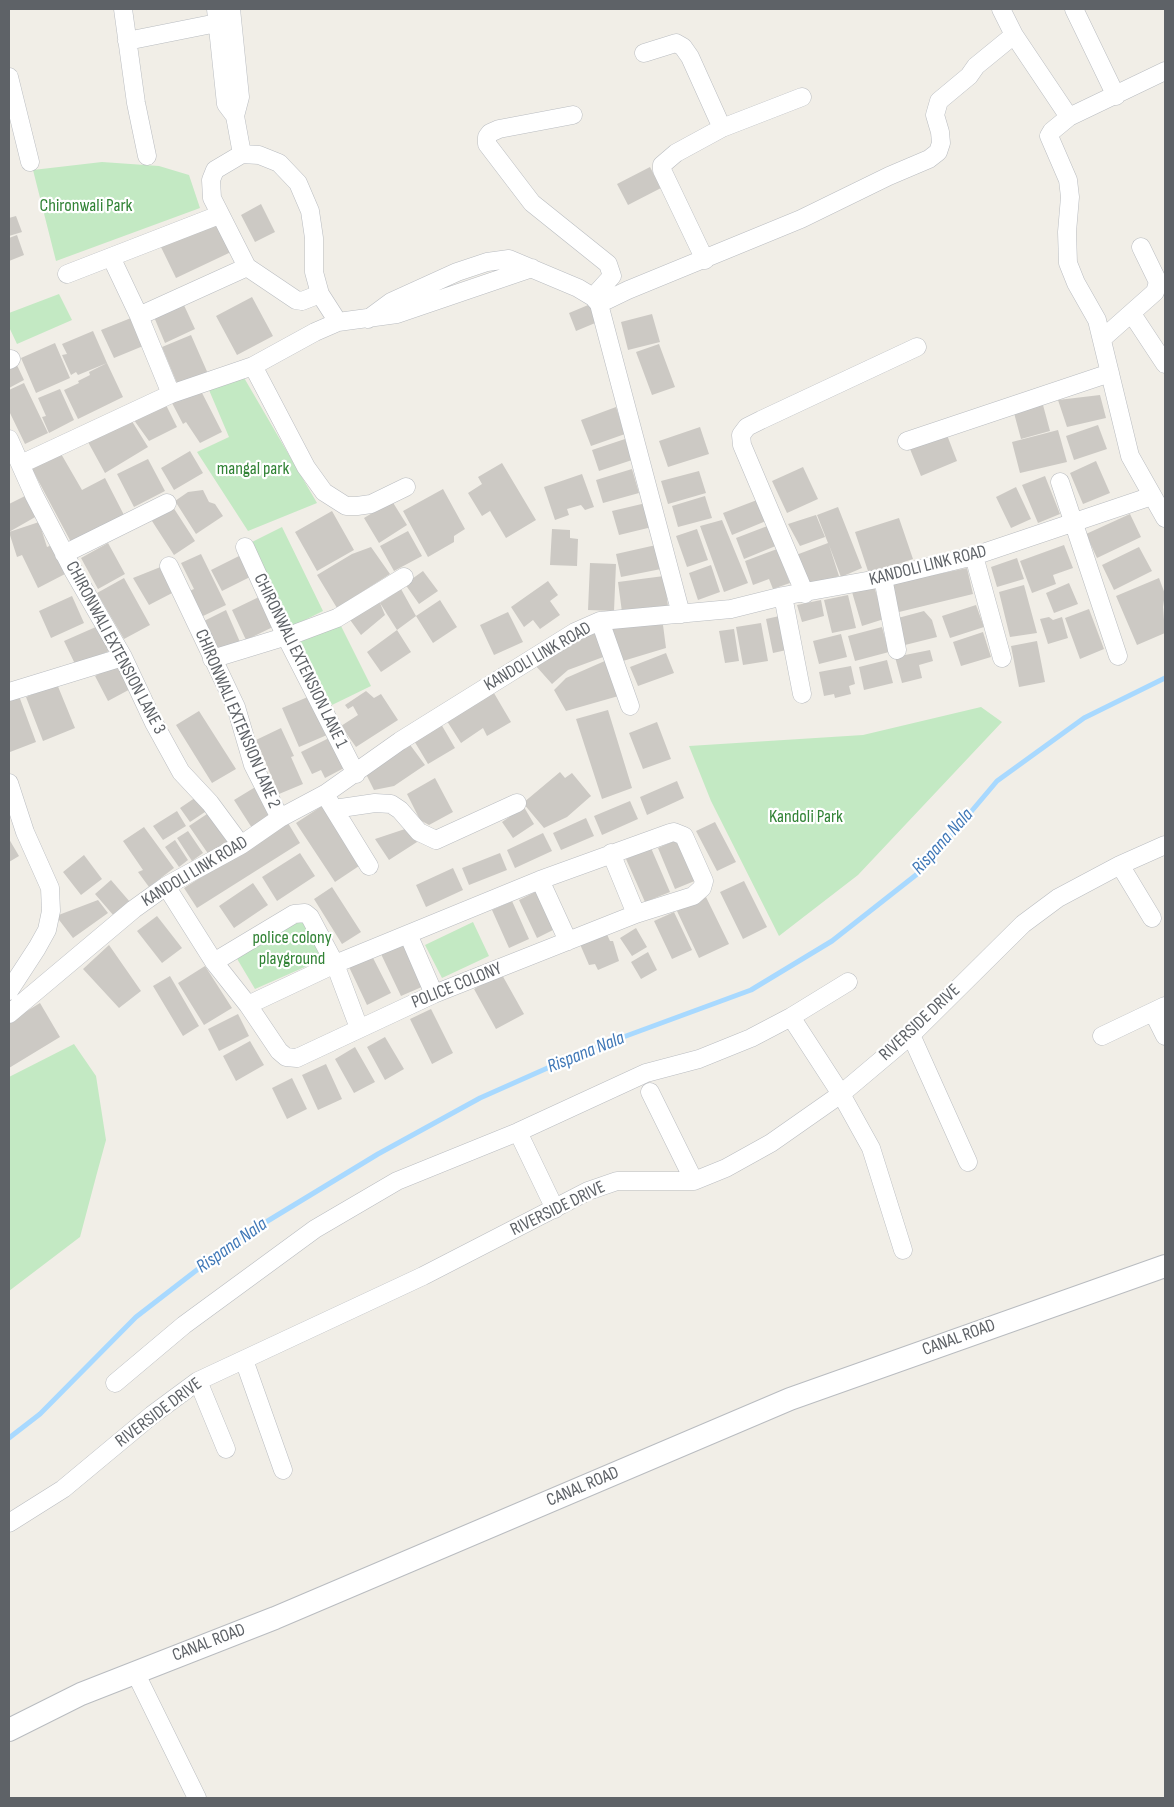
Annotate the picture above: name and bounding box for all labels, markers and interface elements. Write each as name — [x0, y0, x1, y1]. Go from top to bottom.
park label: Chironwali Park — [40, 195, 132, 217]
park label: mangal park — [217, 458, 289, 480]
street label: KANDOLI LINK ROAD — [867, 541, 989, 591]
street label: CHIRONWALI EXTENSION LANE 3 — [60, 558, 170, 738]
street label: CHIRONWALI EXTENSION LANE 1 — [248, 570, 352, 752]
street label: KANDOLI LINK ROAD — [481, 618, 595, 696]
street label: CHIRONWALI EXTENSION LANE 2 — [189, 626, 285, 812]
water label: Rispana Nala — [907, 804, 979, 880]
park label: Kandoli Park — [769, 806, 843, 828]
street label: KANDOLI LINK ROAD — [138, 832, 252, 912]
park label: police colony playground — [252, 927, 332, 970]
street label: POLICE COLONY — [409, 958, 505, 1014]
street label: RIVERSIDE DRIVE — [875, 980, 965, 1066]
water label: Rispana Nala — [544, 1027, 628, 1079]
street label: RIVERSIDE DRIVE — [507, 1177, 609, 1241]
water label: Rispana Nala — [192, 1213, 272, 1279]
street label: CANAL ROAD — [919, 1315, 999, 1361]
street label: RIVERSIDE DRIVE — [112, 1374, 206, 1452]
street label: CANAL ROAD — [544, 1462, 622, 1512]
street label: CANAL ROAD — [169, 1619, 249, 1667]

